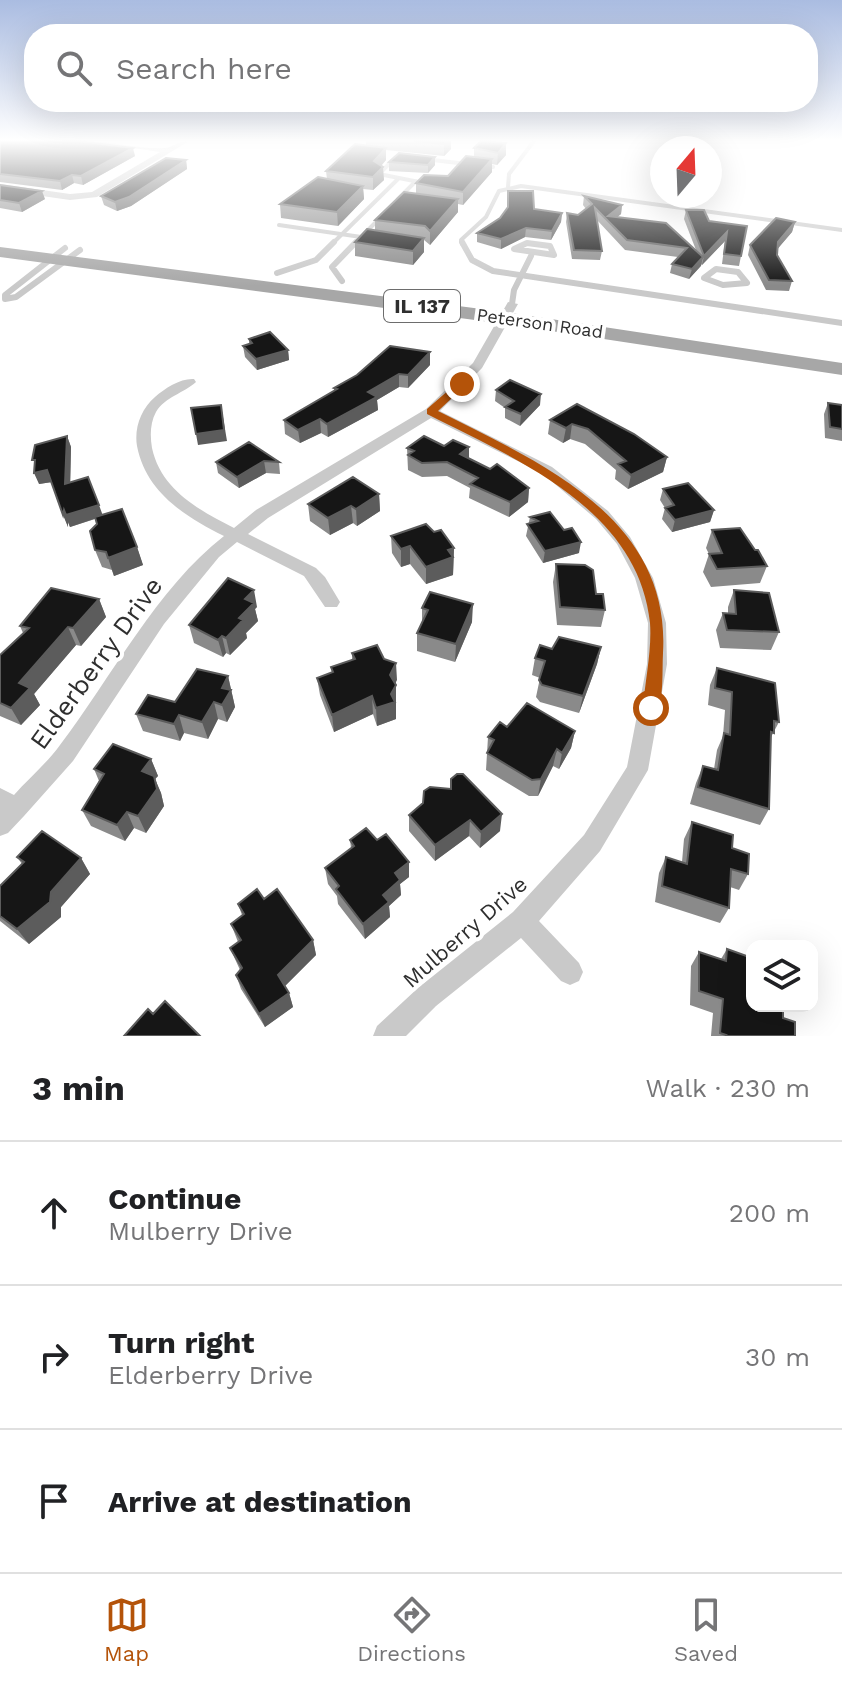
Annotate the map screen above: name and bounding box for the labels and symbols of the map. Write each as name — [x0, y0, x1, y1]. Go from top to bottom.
north arrow — [650, 136, 722, 208]
road number: IL 137 — [384, 290, 460, 322]
street label: Peterson Road — [475, 304, 605, 342]
route end — [444, 366, 480, 402]
street label: Elderberry Drive — [24, 571, 168, 755]
route start — [633, 690, 669, 726]
street label: Mulberry Drive — [398, 871, 532, 993]

